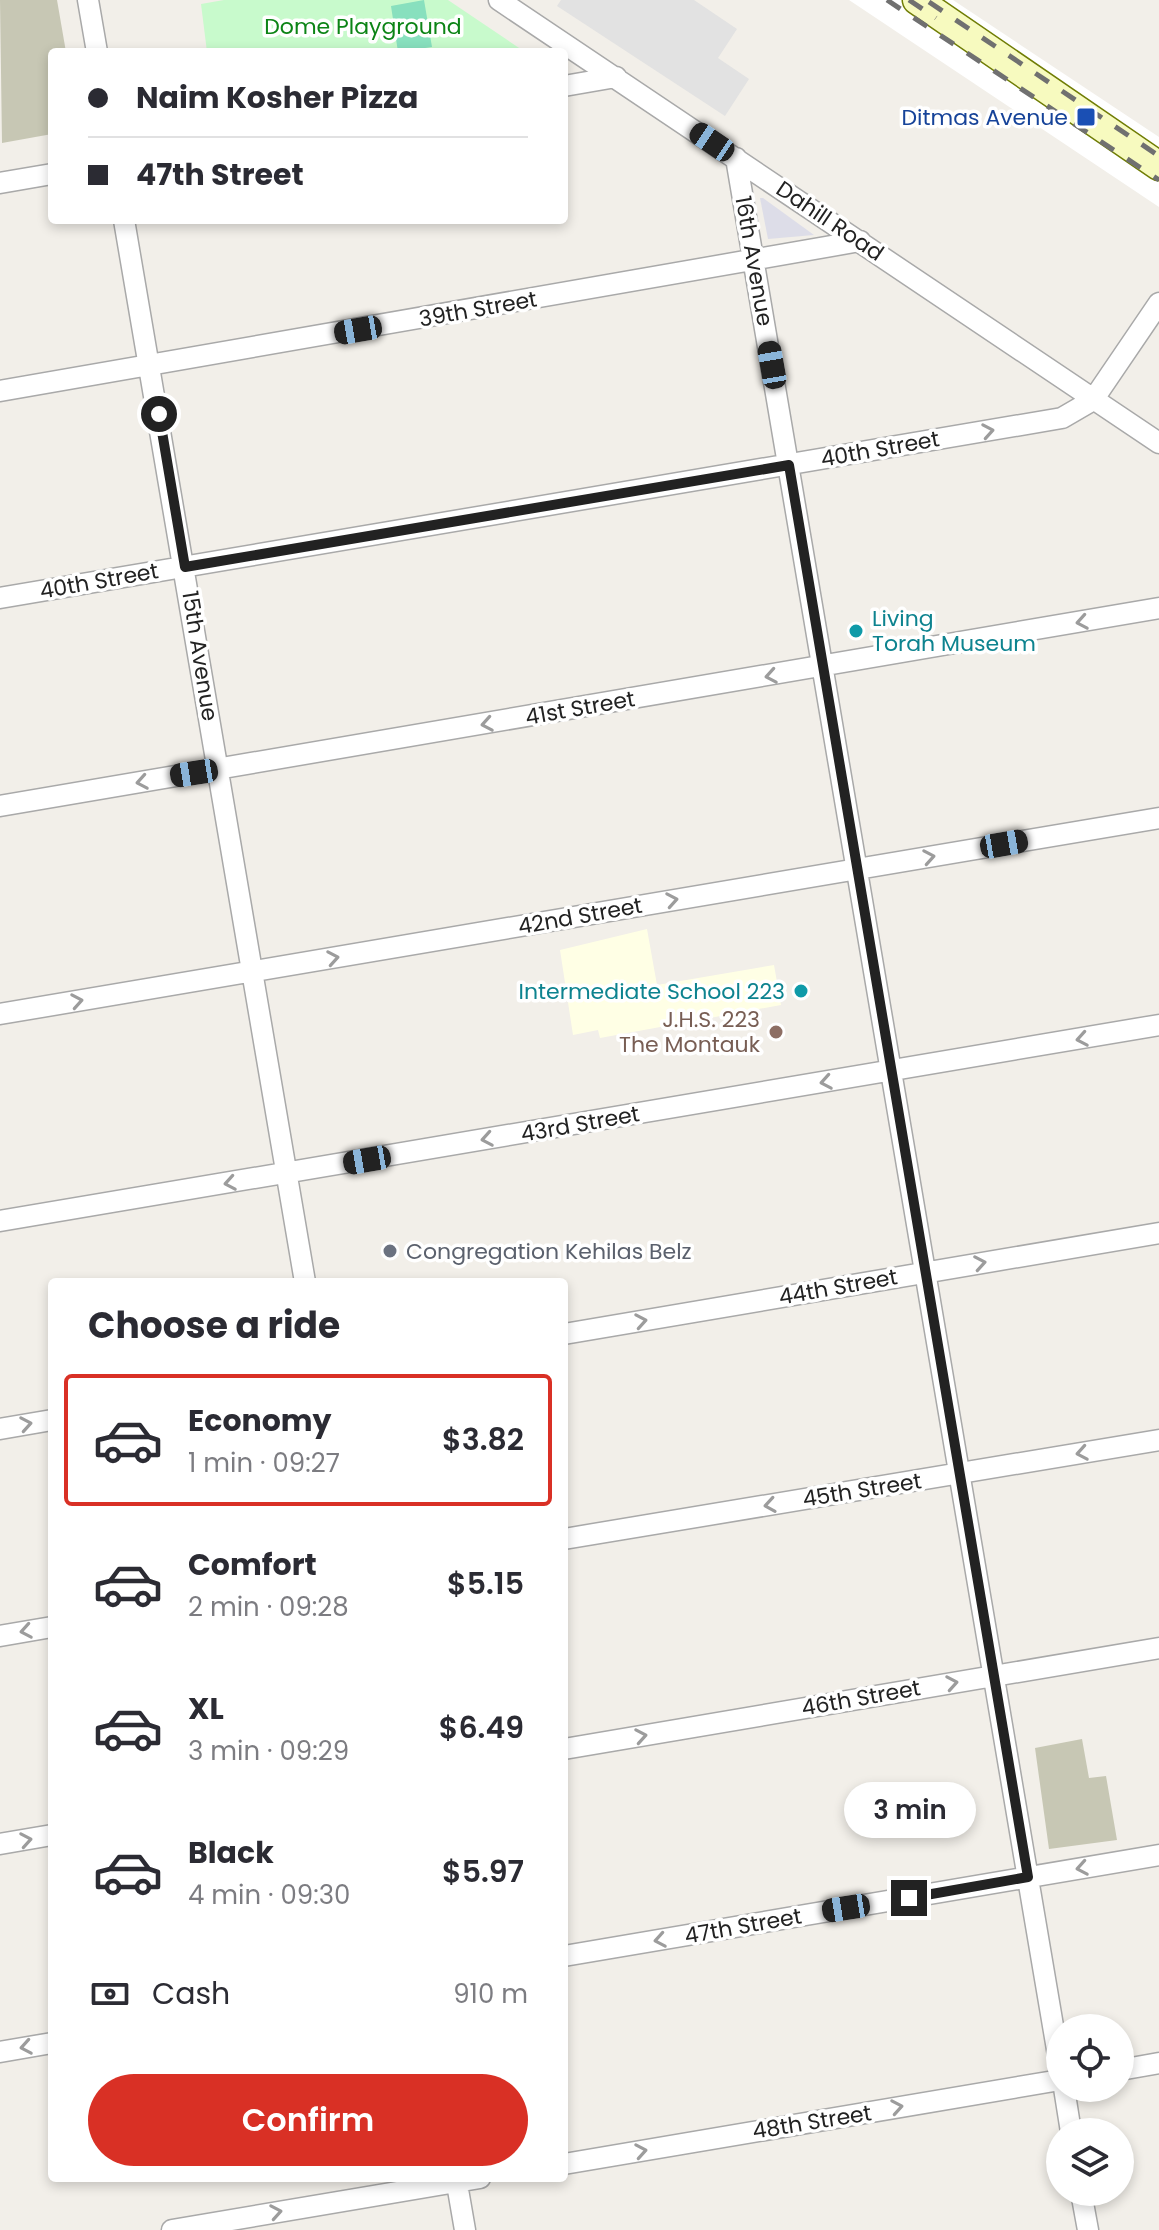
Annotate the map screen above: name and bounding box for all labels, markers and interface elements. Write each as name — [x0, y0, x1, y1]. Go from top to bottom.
park label: Dome Playground — [264, 11, 462, 42]
text: Naim Kosher Pizza — [136, 76, 418, 119]
place label: Ditmas Avenue — [902, 102, 1068, 133]
marker: Ditmas Avenue — [1075, 106, 1097, 128]
car — [685, 119, 739, 165]
text: 47th Street — [136, 153, 304, 196]
street label: Dahill Road — [770, 174, 890, 268]
street label: 16th Avenue — [727, 194, 781, 328]
street label: 39th Street — [417, 283, 539, 335]
car — [332, 314, 384, 346]
car — [756, 339, 788, 391]
route start — [141, 396, 177, 432]
street label: 40th Street — [818, 423, 942, 475]
one-way arrow — [981, 423, 995, 440]
street label: 40th Street — [37, 555, 161, 607]
street label: 15th Avenue — [174, 589, 226, 723]
place label: Living Torah Museum — [872, 603, 1036, 659]
one-way arrow — [1075, 612, 1089, 629]
marker: Living Torah Museum — [847, 622, 865, 640]
one-way arrow — [764, 666, 778, 683]
street label: 41st Street — [523, 683, 637, 733]
one-way arrow — [480, 714, 494, 731]
car — [168, 757, 220, 789]
one-way arrow — [135, 773, 149, 790]
car — [978, 828, 1030, 860]
one-way arrow — [922, 849, 936, 866]
street label: 42nd Street — [515, 890, 645, 942]
one-way arrow — [666, 893, 679, 910]
one-way arrow — [326, 950, 340, 967]
place label: Intermediate School 223 — [519, 976, 785, 1007]
marker: Intermediate School 223 — [792, 982, 810, 1000]
one-way arrow — [70, 993, 84, 1010]
place label: J.H.S. 223 The Montauk — [619, 1004, 761, 1060]
marker: J.H.S. 223 The Montauk — [767, 1023, 785, 1041]
one-way arrow — [1075, 1029, 1089, 1046]
one-way arrow — [819, 1073, 833, 1090]
street label: 43rd Street — [518, 1098, 642, 1150]
one-way arrow — [480, 1130, 493, 1147]
car — [341, 1144, 393, 1176]
one-way arrow — [223, 1173, 237, 1190]
place label: Congregation Kehilas Belz — [406, 1236, 692, 1267]
marker: Congregation Kehilas Belz — [381, 1242, 399, 1260]
one-way arrow — [973, 1255, 987, 1272]
street label: 44th Street — [776, 1261, 900, 1313]
text: Choose a ride — [88, 1300, 340, 1351]
one-way arrow — [634, 1313, 648, 1330]
text: Economy — [188, 1399, 332, 1442]
icon: car — [92, 1404, 164, 1476]
one-way arrow — [19, 1417, 33, 1434]
text: $3.82 — [442, 1418, 524, 1461]
one-way arrow — [1075, 1443, 1089, 1460]
text: 1 min · 09:27 — [188, 1445, 340, 1481]
street label: 45th Street — [800, 1465, 924, 1515]
one-way arrow — [764, 1496, 777, 1513]
text: Comfort — [188, 1543, 317, 1586]
icon: car — [92, 1548, 164, 1620]
text: $5.15 — [447, 1562, 524, 1605]
text: 2 min · 09:28 — [188, 1589, 349, 1625]
one-way arrow — [19, 1622, 33, 1639]
street label: 46th Street — [799, 1672, 923, 1724]
one-way arrow — [946, 1675, 959, 1692]
text: XL — [188, 1687, 224, 1730]
icon: car — [92, 1692, 164, 1764]
text: $6.49 — [439, 1706, 524, 1749]
one-way arrow — [634, 1728, 648, 1745]
text: 3 min · 09:29 — [188, 1733, 349, 1769]
callout: 3 min — [843, 1782, 975, 1838]
text: 3 min — [873, 1792, 947, 1828]
text: Black — [188, 1831, 274, 1874]
one-way arrow — [19, 1832, 33, 1849]
icon: car — [92, 1836, 164, 1908]
text: $5.97 — [442, 1850, 524, 1893]
one-way arrow — [1075, 1859, 1089, 1876]
text: 4 min · 09:30 — [188, 1877, 350, 1913]
route end — [891, 1880, 927, 1916]
car — [820, 1892, 872, 1924]
street label: 47th Street — [682, 1900, 804, 1952]
one-way arrow — [653, 1931, 667, 1948]
icon: cash — [88, 1972, 132, 2016]
text: Cash — [152, 1972, 230, 2015]
text: 910 m — [453, 1976, 528, 2012]
map controls — [1046, 2014, 1134, 2206]
button: locate — [1046, 2014, 1134, 2102]
one-way arrow — [19, 2038, 33, 2055]
button: Confirm — [88, 2074, 528, 2166]
street label: 48th Street — [750, 2097, 874, 2147]
one-way arrow — [890, 2100, 904, 2117]
button: layers — [1046, 2118, 1134, 2206]
one-way arrow — [634, 2143, 648, 2160]
one-way arrow — [270, 2205, 283, 2222]

